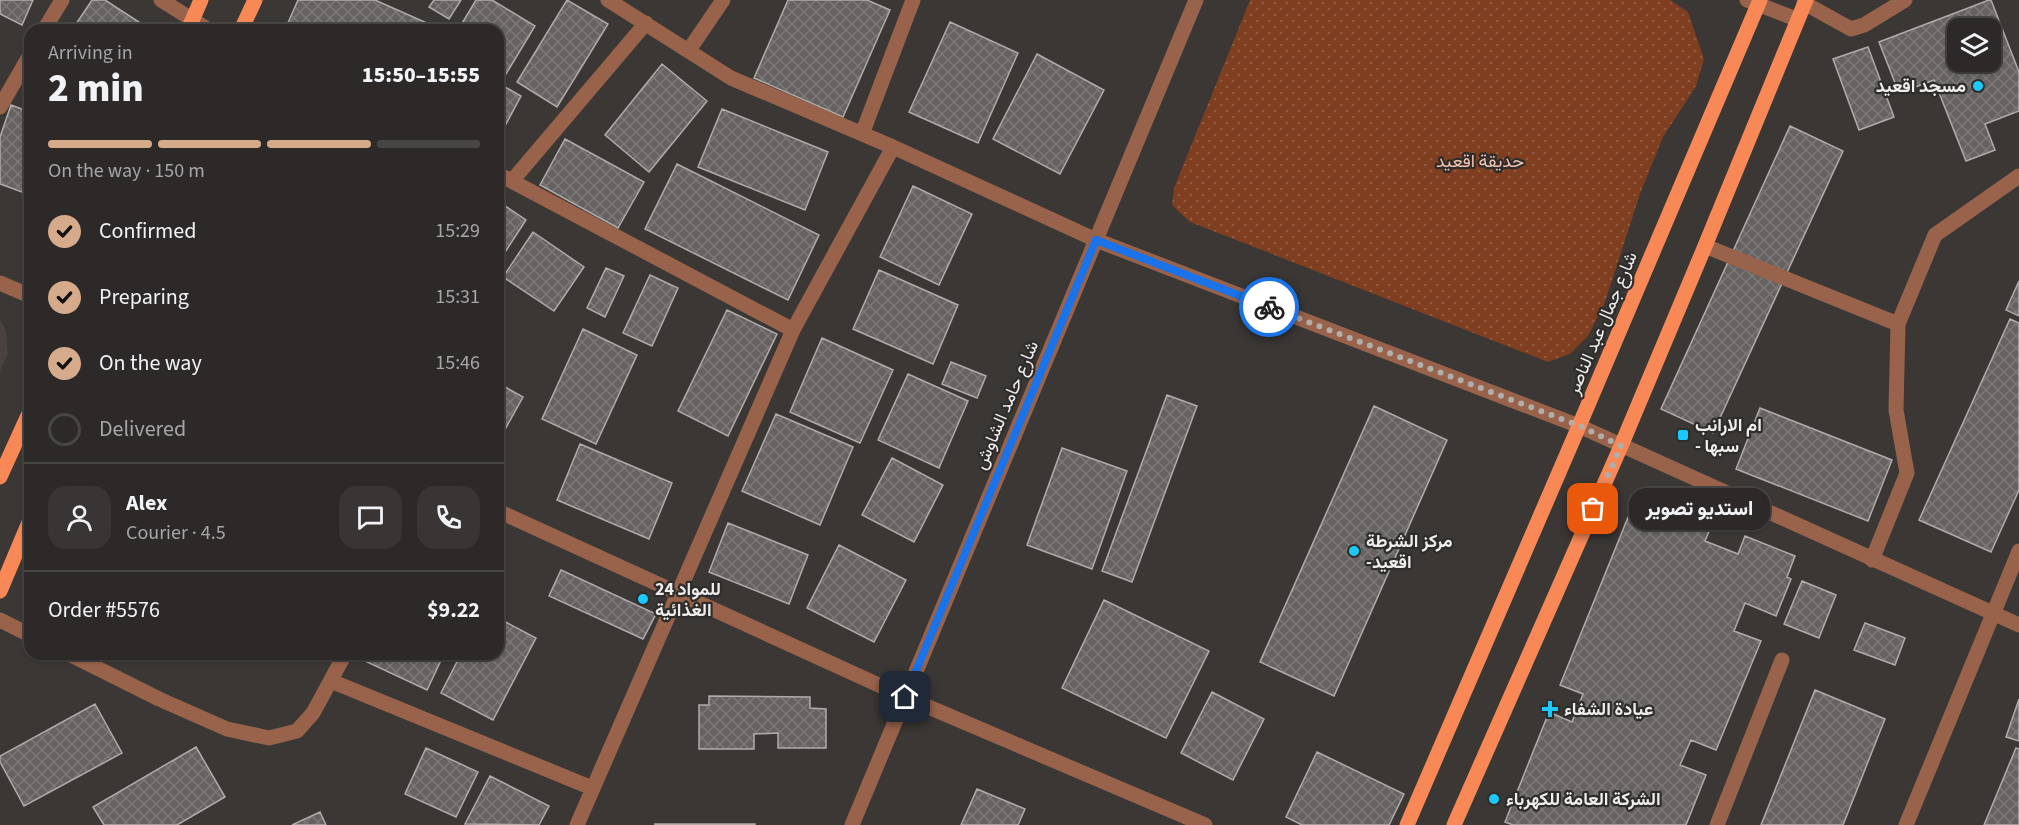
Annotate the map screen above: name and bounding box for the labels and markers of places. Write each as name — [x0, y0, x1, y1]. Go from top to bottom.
place label: مسجد اقعيد — [1876, 74, 1966, 99]
marker: مسجد اقعيد — [1971, 79, 1985, 93]
place label: ام الارانب - سبها — [1695, 413, 1762, 459]
marker: ام الارانب - سبها — [1676, 428, 1690, 442]
pin — [1567, 483, 1618, 534]
callout: استديو تصوير — [1629, 488, 1770, 530]
place label: مركز الشرطة -اقعيد — [1366, 529, 1453, 575]
marker: مركز الشرطة -اقعيد — [1347, 544, 1361, 558]
place label: 24 للمواد الغذائية — [655, 577, 721, 623]
marker: 24 للمواد الغذائية — [636, 592, 650, 606]
pin — [879, 671, 930, 722]
place label: عيادة الشفاء — [1564, 697, 1653, 722]
marker: عيادة الشفاء — [1541, 700, 1559, 718]
place label: الشركة العامة للكهرباء — [1506, 787, 1661, 812]
marker: الشركة العامة للكهرباء — [1487, 792, 1501, 806]

